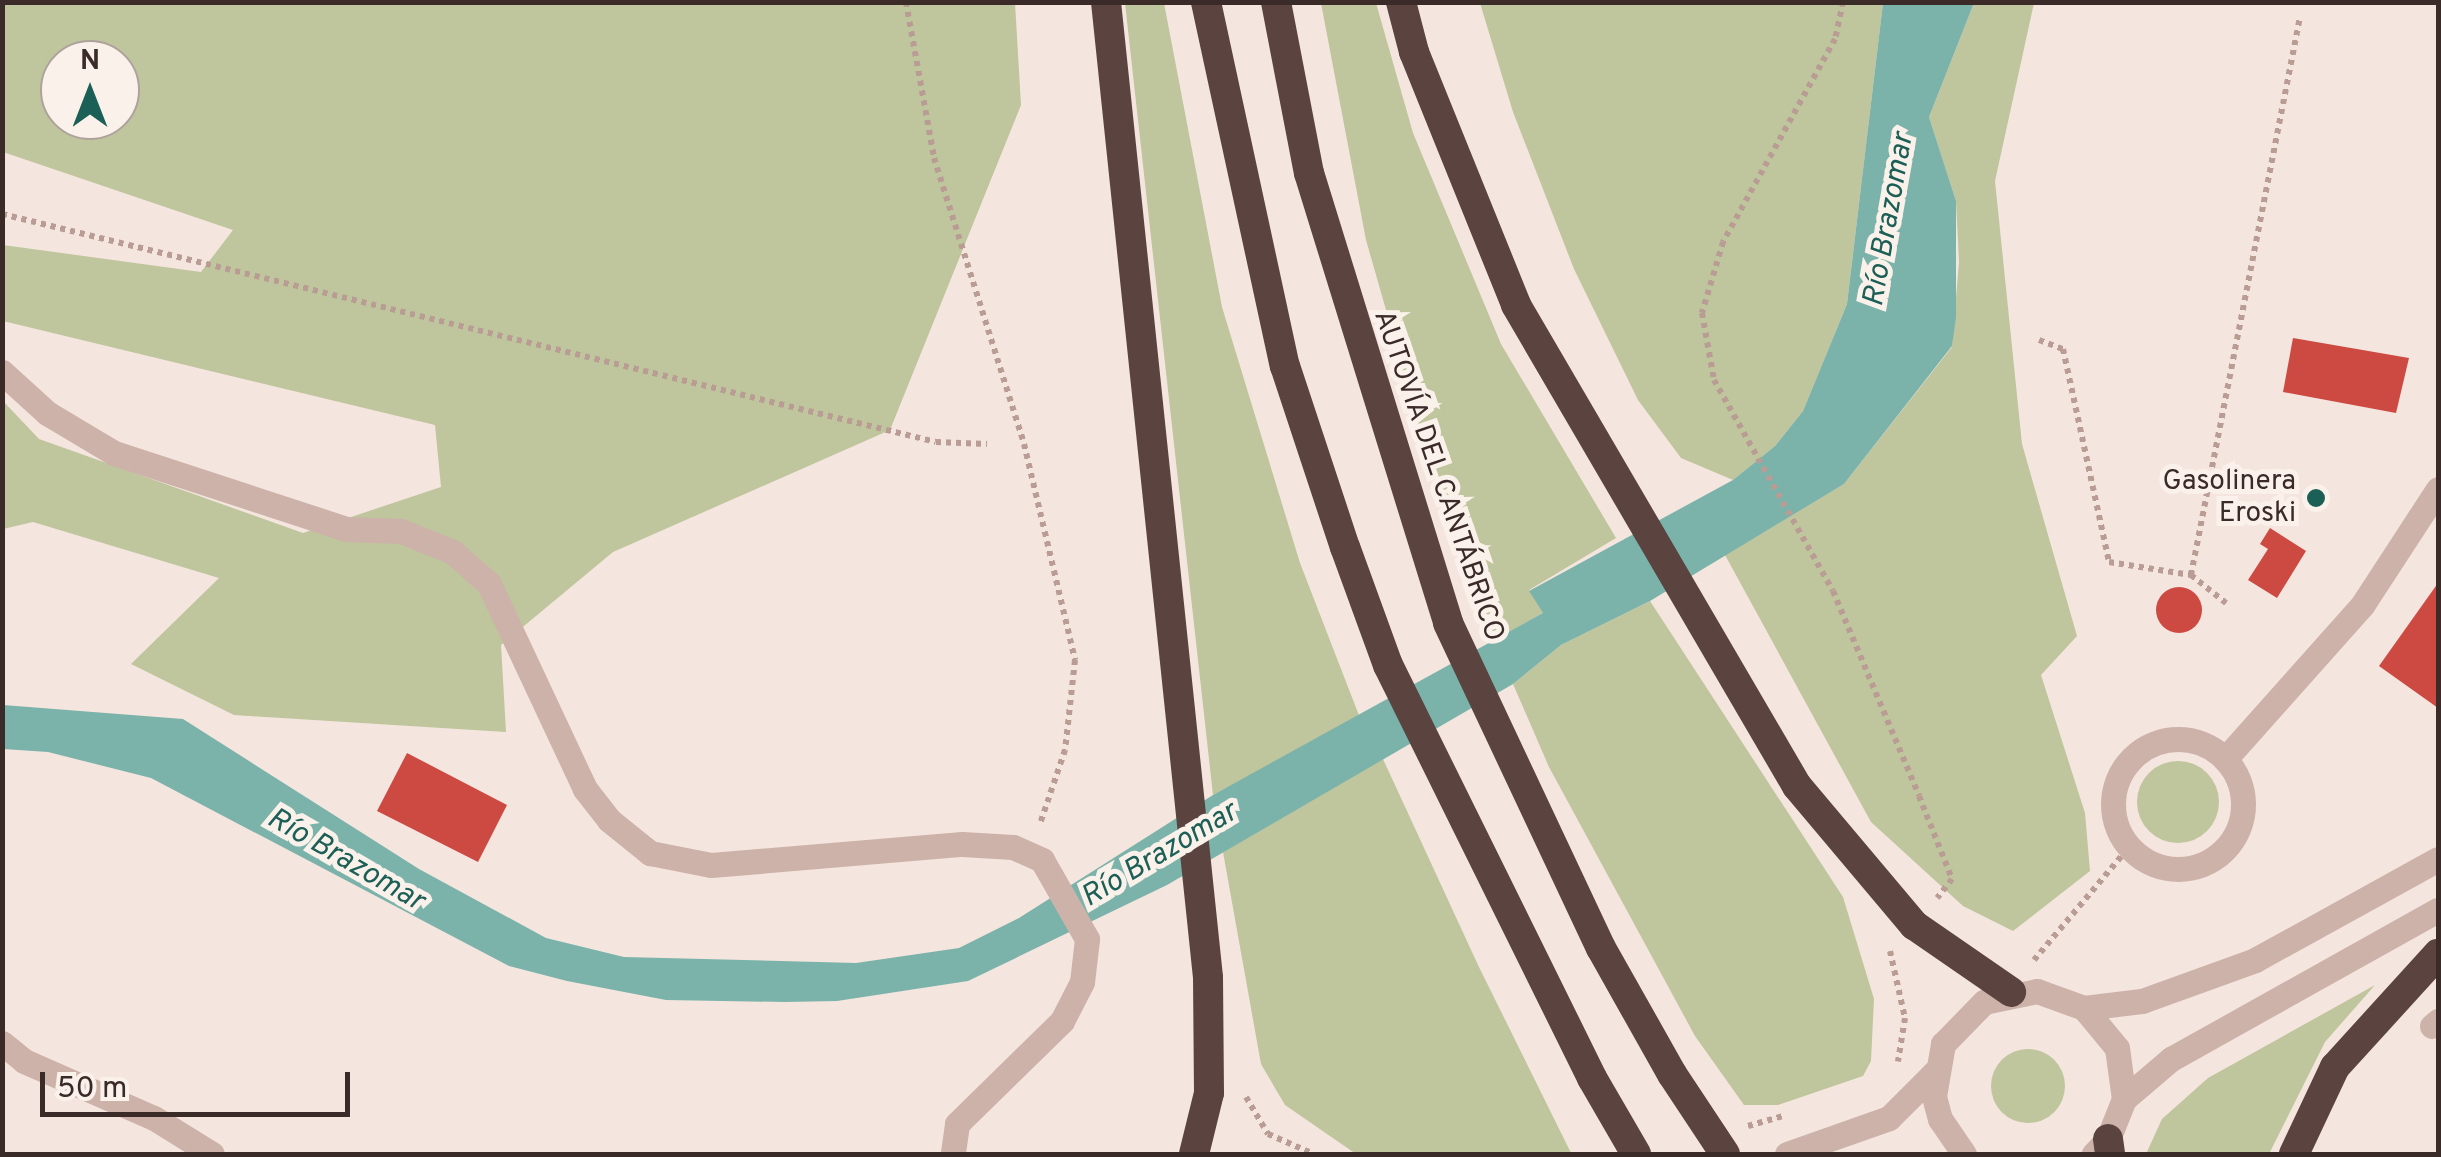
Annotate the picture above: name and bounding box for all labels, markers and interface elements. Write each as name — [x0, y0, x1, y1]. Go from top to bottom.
north arrow — [40, 40, 140, 140]
text: N — [80, 44, 100, 80]
water label: Río Brazomar — [1857, 130, 1923, 310]
street label: AUTOVÍA DEL CANTÁBRICO — [1365, 305, 1511, 647]
place label: Gasolinera Eroski — [2162, 465, 2296, 531]
marker: Gasolinera Eroski — [2305, 487, 2327, 509]
water label: Río Brazomar — [1075, 795, 1245, 917]
water label: Río Brazomar — [260, 802, 430, 920]
scale bar — [45, 1052, 355, 1114]
text: 50 m — [57, 1071, 127, 1108]

